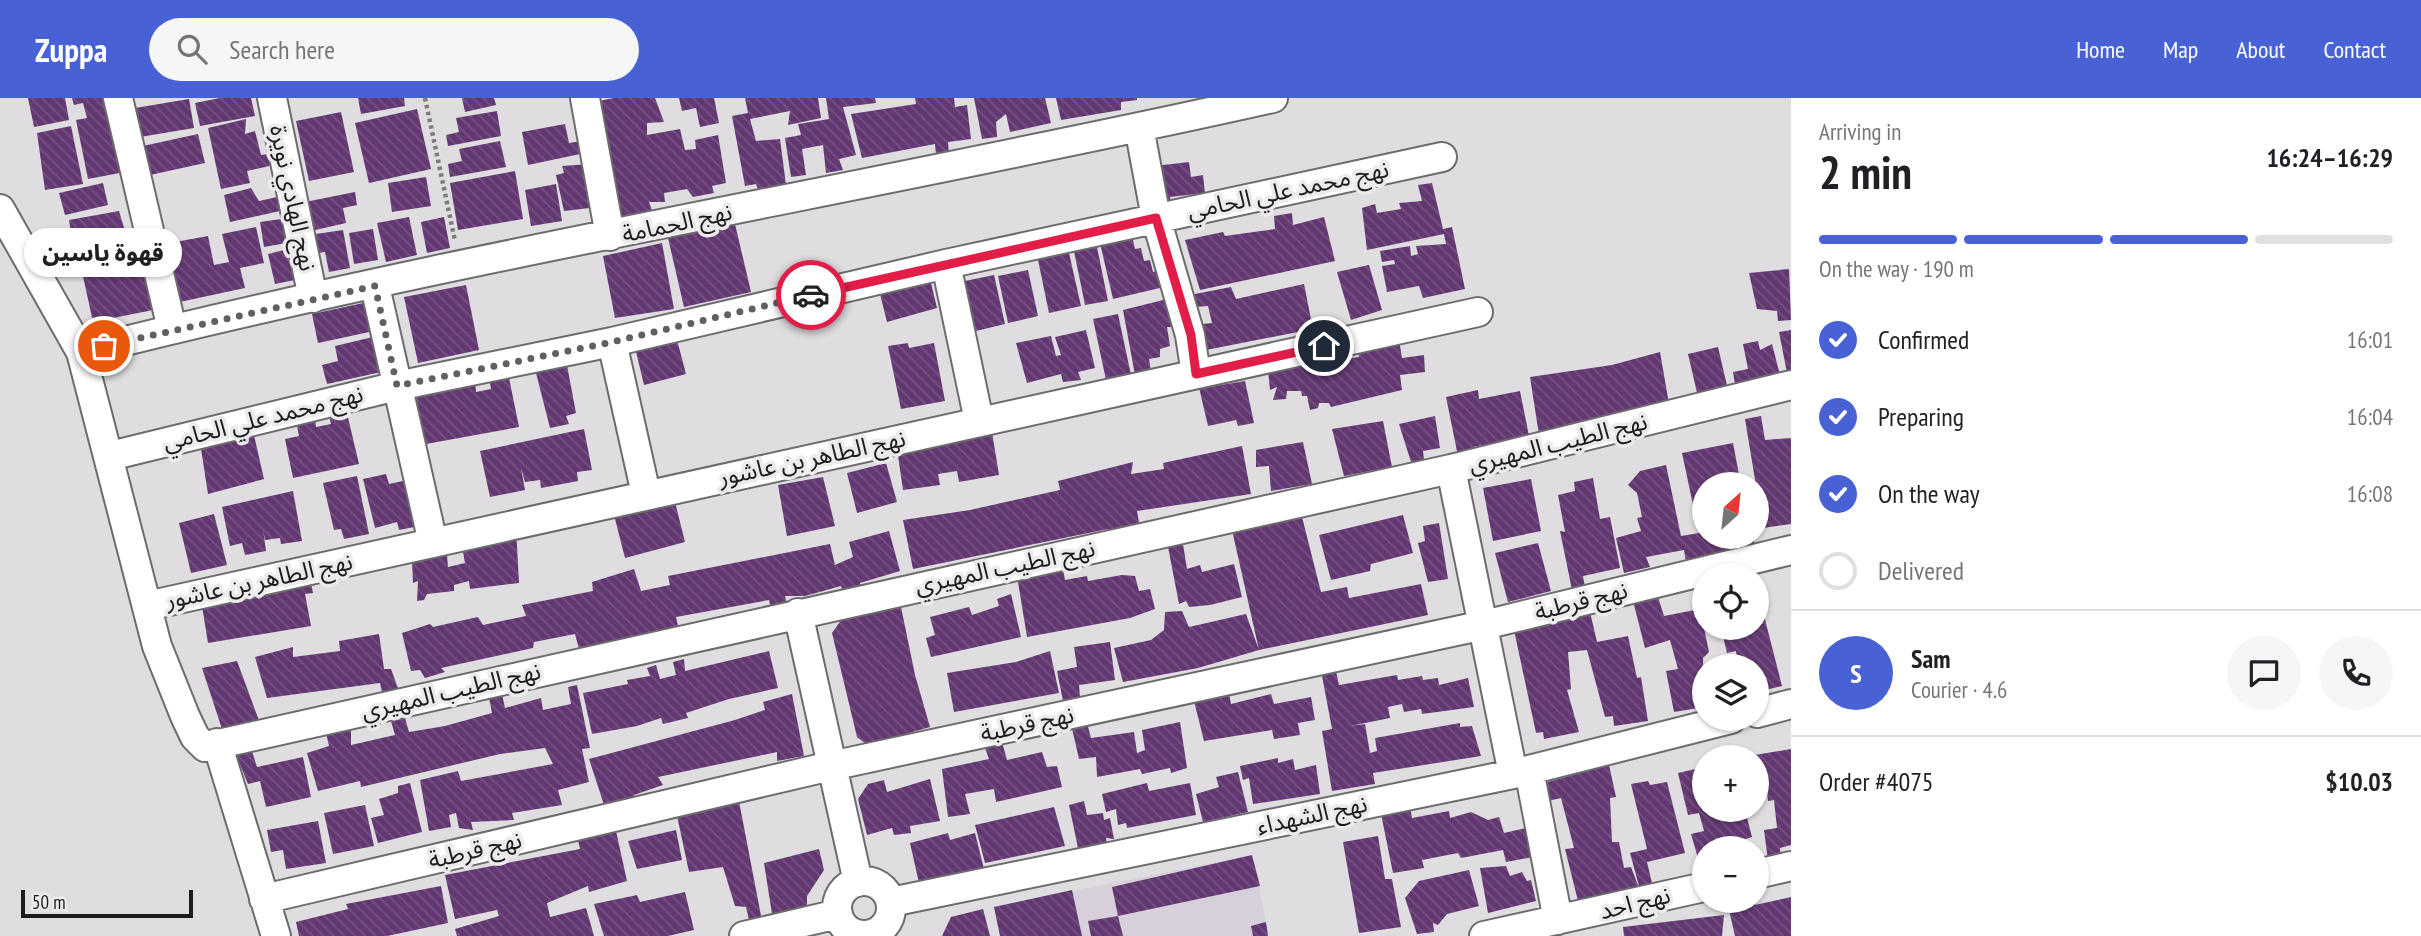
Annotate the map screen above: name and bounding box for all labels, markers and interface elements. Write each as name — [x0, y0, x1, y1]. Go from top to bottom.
search box — [149, 18, 639, 81]
text: Zuppa — [35, 28, 107, 71]
icon: search — [173, 30, 211, 68]
text: Search here — [229, 33, 335, 66]
text: Home — [2076, 34, 2125, 65]
text: Map — [2163, 34, 2198, 65]
text: About — [2236, 34, 2285, 65]
text: Contact — [2323, 34, 2386, 65]
text: Arriving in — [1819, 117, 1901, 146]
street label: نهج الهادي نويرة — [259, 122, 324, 274]
text: 16:24–16:29 — [2266, 141, 2393, 174]
text: 2 min — [1819, 142, 1912, 202]
street label: نهج محمد علي الحامي — [1184, 153, 1392, 230]
street label: نهج الحمامة — [619, 196, 735, 251]
callout: قهوة ياسين — [25, 227, 183, 276]
text: قهوة ياسين — [42, 238, 164, 267]
text: On the way · 190 m — [1819, 254, 1974, 283]
courier — [776, 260, 846, 330]
icon: car — [792, 276, 830, 314]
pin — [74, 316, 134, 376]
pin — [1294, 316, 1354, 376]
icon: check — [1819, 321, 1857, 359]
text: Confirmed — [1878, 323, 1969, 356]
text: 16:01 — [2347, 325, 2393, 354]
icon: bag — [85, 327, 123, 365]
icon: home — [1305, 327, 1343, 365]
street label: نهج محمد علي الحامي — [159, 378, 367, 461]
icon: check — [1819, 398, 1857, 436]
text: Preparing — [1878, 400, 1964, 433]
text: 16:04 — [2347, 402, 2393, 431]
street label: نهج الطيب المهيري — [1465, 405, 1651, 483]
street label: نهج الطاهر بن عاشور — [714, 423, 909, 495]
north arrow — [1692, 472, 1769, 550]
map controls — [1692, 472, 1769, 913]
icon: check — [1819, 475, 1857, 513]
text: On the way — [1878, 477, 1980, 510]
text: 16:08 — [2347, 479, 2393, 508]
street label: نهج الطيب المهيري — [912, 532, 1098, 604]
street label: نهج الطاهر بن عاشور — [161, 546, 356, 618]
text: Delivered — [1878, 554, 1964, 587]
button: locate — [1692, 563, 1769, 640]
street label: نهج قرطبة — [1531, 574, 1631, 629]
button: chat — [2227, 636, 2301, 710]
button: phone — [2319, 636, 2393, 710]
text: Sam — [1911, 642, 1950, 675]
button: layers — [1692, 654, 1769, 731]
street label: نهج الطيب المهيري — [358, 655, 544, 730]
text: S — [1850, 657, 1862, 690]
text: Courier · 4.6 — [1911, 675, 2007, 704]
street label: نهج قرطبة — [977, 698, 1077, 750]
button: + — [1692, 745, 1769, 822]
text: Order #4075 — [1819, 765, 1934, 798]
text: $10.03 — [2325, 765, 2393, 798]
street label: نهج الشهداء — [1254, 788, 1370, 843]
street label: نهج قرطبة — [425, 824, 525, 877]
button: − — [1692, 836, 1769, 913]
street label: نهج احد — [1596, 879, 1674, 928]
scale bar — [21, 887, 192, 919]
text: 50 m — [32, 890, 66, 914]

